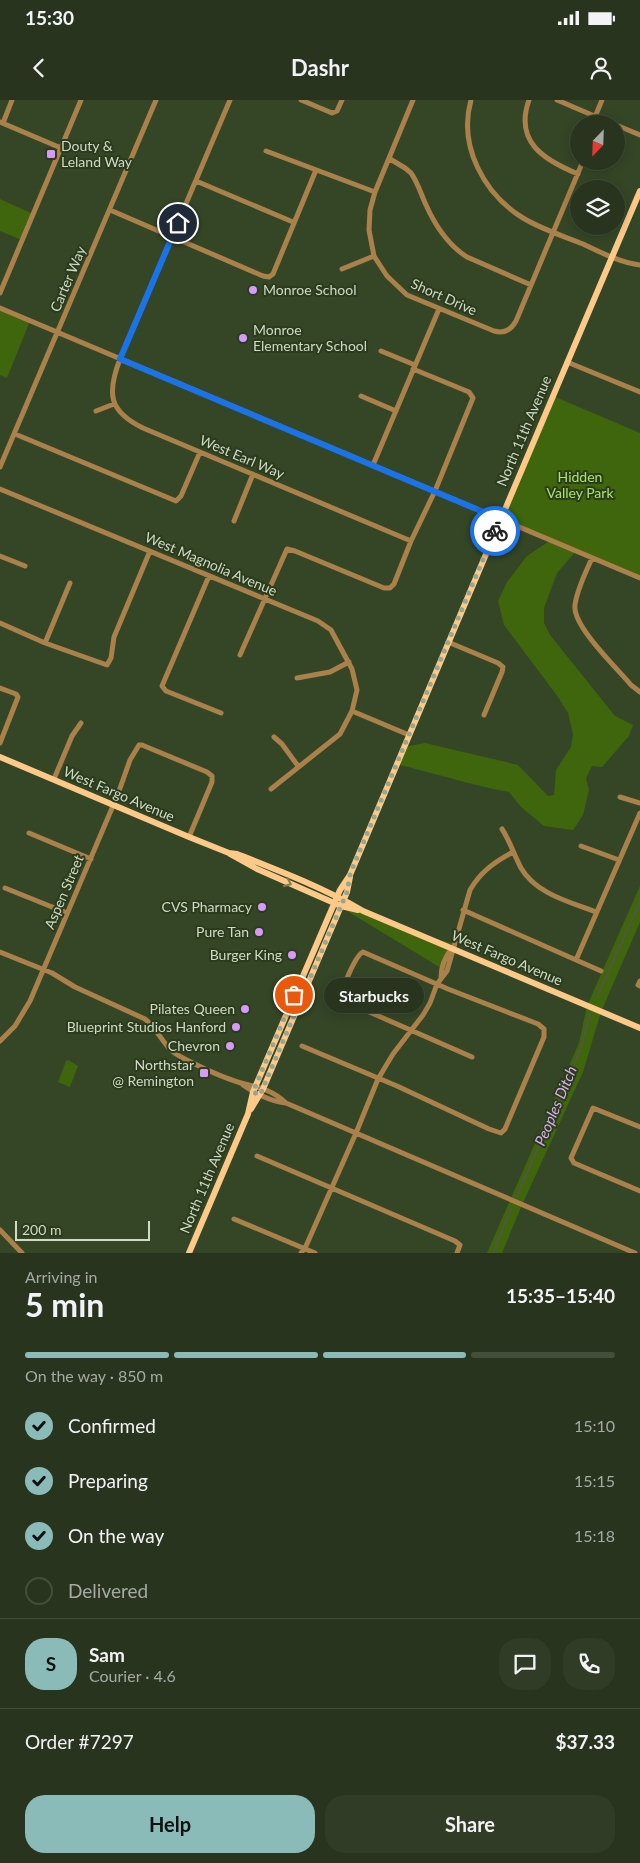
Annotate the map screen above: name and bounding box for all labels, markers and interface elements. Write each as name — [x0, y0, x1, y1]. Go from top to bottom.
text: 15:30 — [25, 6, 74, 29]
icon: back — [25, 54, 53, 82]
text: Dashr — [291, 54, 349, 81]
icon: person — [587, 54, 615, 82]
north arrow — [570, 115, 625, 170]
map controls — [570, 115, 625, 235]
place label: Douty & Leland Way — [61, 137, 133, 170]
marker: Douty & Leland Way — [45, 148, 57, 160]
button: layers — [570, 180, 625, 235]
pin — [157, 202, 199, 244]
icon: home — [164, 209, 192, 237]
street label: Carter Way — [46, 243, 89, 314]
street label: Short Drive — [409, 274, 480, 319]
place label: Monroe School — [263, 281, 357, 298]
marker: Monroe School — [247, 284, 259, 296]
place label: Monroe Elementary School — [253, 321, 367, 354]
marker: Monroe Elementary School — [237, 332, 249, 344]
street label: North 11th Avenue — [493, 373, 555, 489]
street label: West Earl Way — [197, 431, 288, 482]
park label: Hidden Valley Park — [546, 468, 614, 501]
courier — [470, 506, 520, 556]
icon: bike — [481, 517, 509, 545]
street label: West Magnolia Avenue — [143, 528, 280, 599]
street label: West Fargo Avenue — [61, 762, 177, 825]
street label: Aspen Street — [40, 852, 87, 932]
one-way arrow — [283, 877, 292, 887]
place label: CVS Pharmacy — [162, 898, 253, 915]
marker: CVS Pharmacy — [256, 901, 268, 913]
place label: Pure Tan — [196, 923, 249, 940]
marker: Pure Tan — [253, 926, 265, 938]
street label: West Fargo Avenue — [449, 926, 565, 989]
place label: Burger King — [210, 946, 282, 963]
marker: Burger King — [286, 949, 298, 961]
pin — [273, 974, 315, 1016]
callout: Starbucks — [324, 978, 424, 1012]
icon: bag — [280, 981, 308, 1009]
text: Starbucks — [339, 986, 409, 1005]
place label: Pilates Queen — [150, 1000, 235, 1017]
marker: Pilates Queen — [239, 1003, 251, 1015]
place label: Blueprint Studios Hanford — [67, 1018, 226, 1035]
marker: Blueprint Studios Hanford — [230, 1021, 242, 1033]
place label: Chevron — [168, 1037, 220, 1054]
marker: Chevron — [224, 1040, 236, 1052]
place label: Northstar @ Remington — [112, 1056, 194, 1089]
water label: Peoples Ditch — [530, 1063, 580, 1148]
marker: Northstar @ Remington — [198, 1067, 210, 1079]
street label: North 11th Avenue — [176, 1120, 238, 1236]
scale bar — [15, 1218, 150, 1241]
text: 200 m — [22, 1221, 61, 1238]
text: Arriving in — [25, 1267, 98, 1286]
text: 15:35–15:40 — [506, 1284, 615, 1307]
text: 5 min — [25, 1285, 104, 1324]
text: On the way · 850 m — [25, 1366, 163, 1385]
icon: check — [25, 1412, 53, 1440]
text: Confirmed — [68, 1414, 156, 1437]
text: 15:10 — [574, 1416, 615, 1435]
icon: check — [25, 1467, 53, 1495]
text: Preparing — [68, 1469, 148, 1492]
text: 15:15 — [574, 1471, 615, 1490]
icon: check — [25, 1522, 53, 1550]
text: On the way — [68, 1524, 164, 1547]
text: 15:18 — [574, 1526, 615, 1545]
text: Delivered — [68, 1579, 148, 1602]
button: chat — [499, 1638, 551, 1690]
button: phone — [563, 1638, 615, 1690]
text: Sam — [89, 1643, 125, 1666]
text: S — [46, 1652, 56, 1675]
text: Courier · 4.6 — [89, 1666, 176, 1685]
text: Order #7297 — [25, 1730, 134, 1753]
text: $37.33 — [555, 1730, 615, 1753]
button: Help — [25, 1795, 315, 1853]
button: Share — [325, 1795, 615, 1853]

